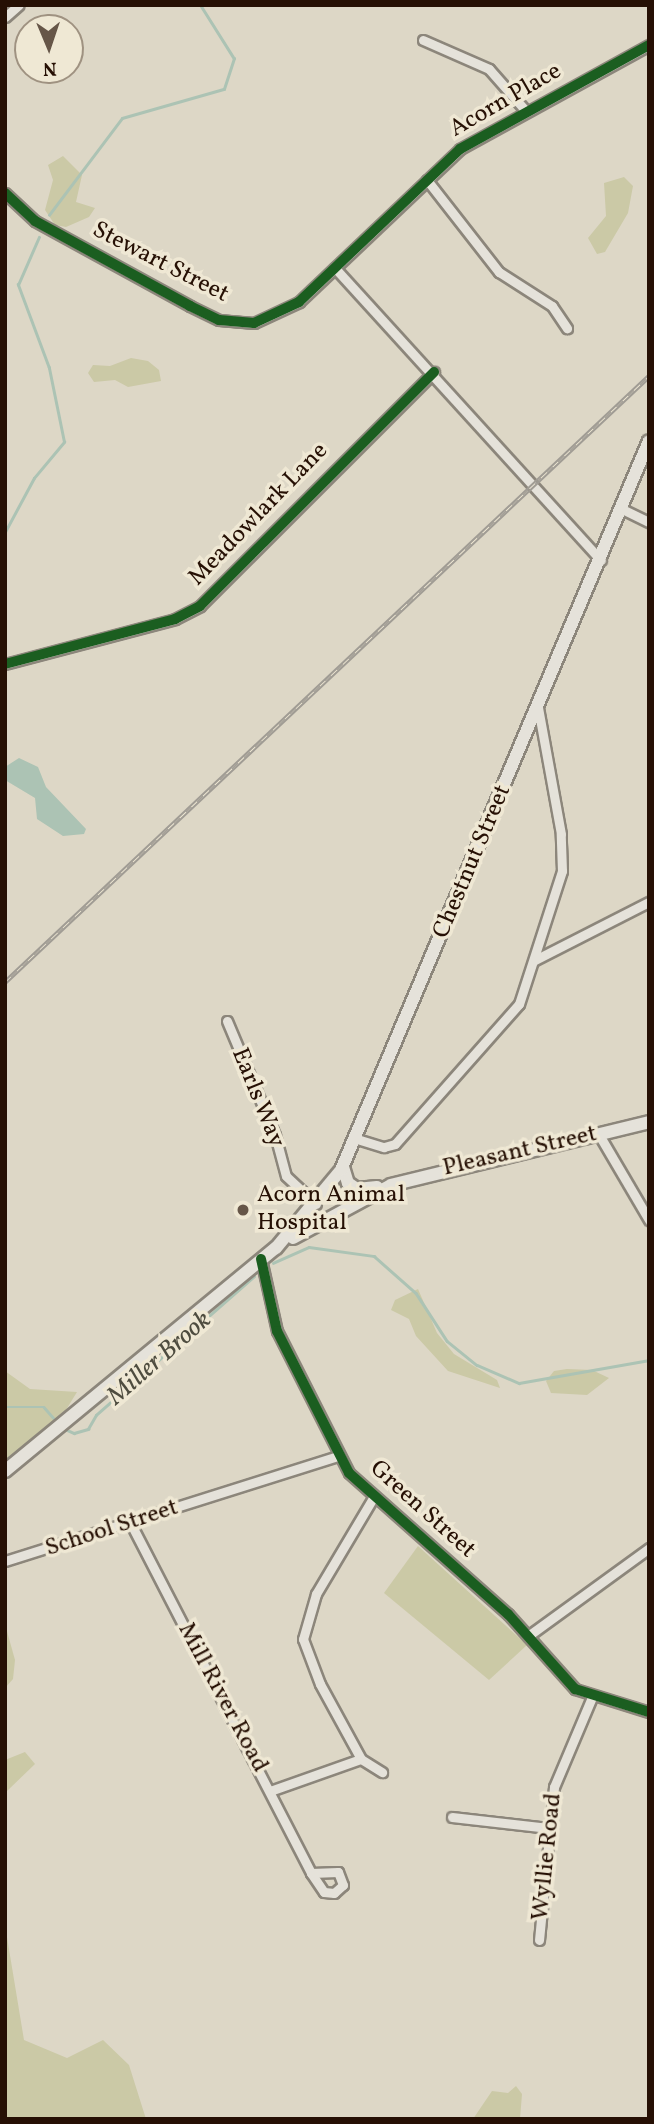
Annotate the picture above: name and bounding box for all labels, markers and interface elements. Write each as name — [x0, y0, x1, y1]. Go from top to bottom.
north arrow — [14, 14, 84, 84]
text: N — [42, 55, 57, 81]
street label: Acorn Place — [445, 57, 567, 145]
street label: Stewart Street — [87, 216, 233, 310]
street label: Meadowlark Lane — [183, 437, 335, 593]
street label: Chestnut Street — [428, 781, 518, 943]
street label: Earls Way — [224, 1044, 290, 1152]
street label: Pleasant Street — [440, 1120, 600, 1184]
place label: Acorn Animal Hospital — [257, 1182, 405, 1238]
marker: Acorn Animal Hospital — [235, 1202, 251, 1218]
water label: Miller Brook — [102, 1305, 218, 1413]
street label: Green Street — [363, 1455, 481, 1565]
street label: School Street — [42, 1494, 182, 1564]
street label: Mill River Road — [171, 1618, 273, 1778]
street label: Wyllie Road — [527, 1792, 569, 1922]

